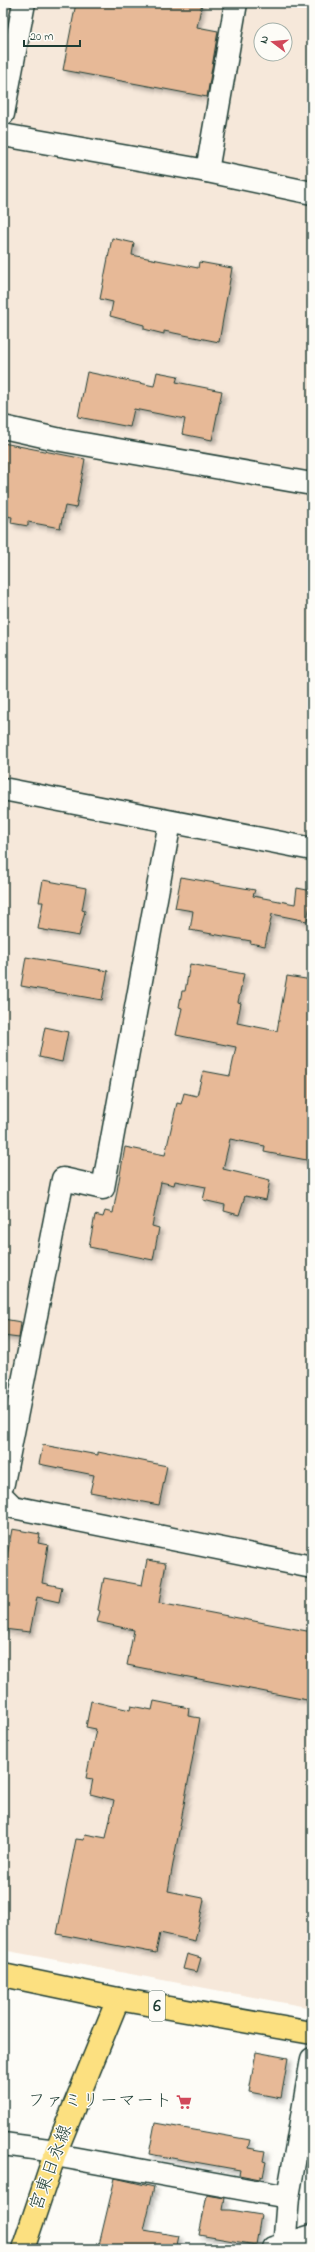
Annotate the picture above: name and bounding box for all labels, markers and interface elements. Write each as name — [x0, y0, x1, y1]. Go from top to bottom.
scale bar — [24, 22, 80, 48]
north arrow — [253, 22, 293, 62]
text: 20 m — [30, 28, 53, 46]
text: N — [256, 34, 273, 45]
road number: 6 — [149, 1991, 165, 2021]
place label: ファミリーマート — [28, 2089, 172, 2115]
supermarket icon: ファミリーマート — [175, 2093, 193, 2111]
street label: 宮東日永線 — [24, 2121, 80, 2215]

